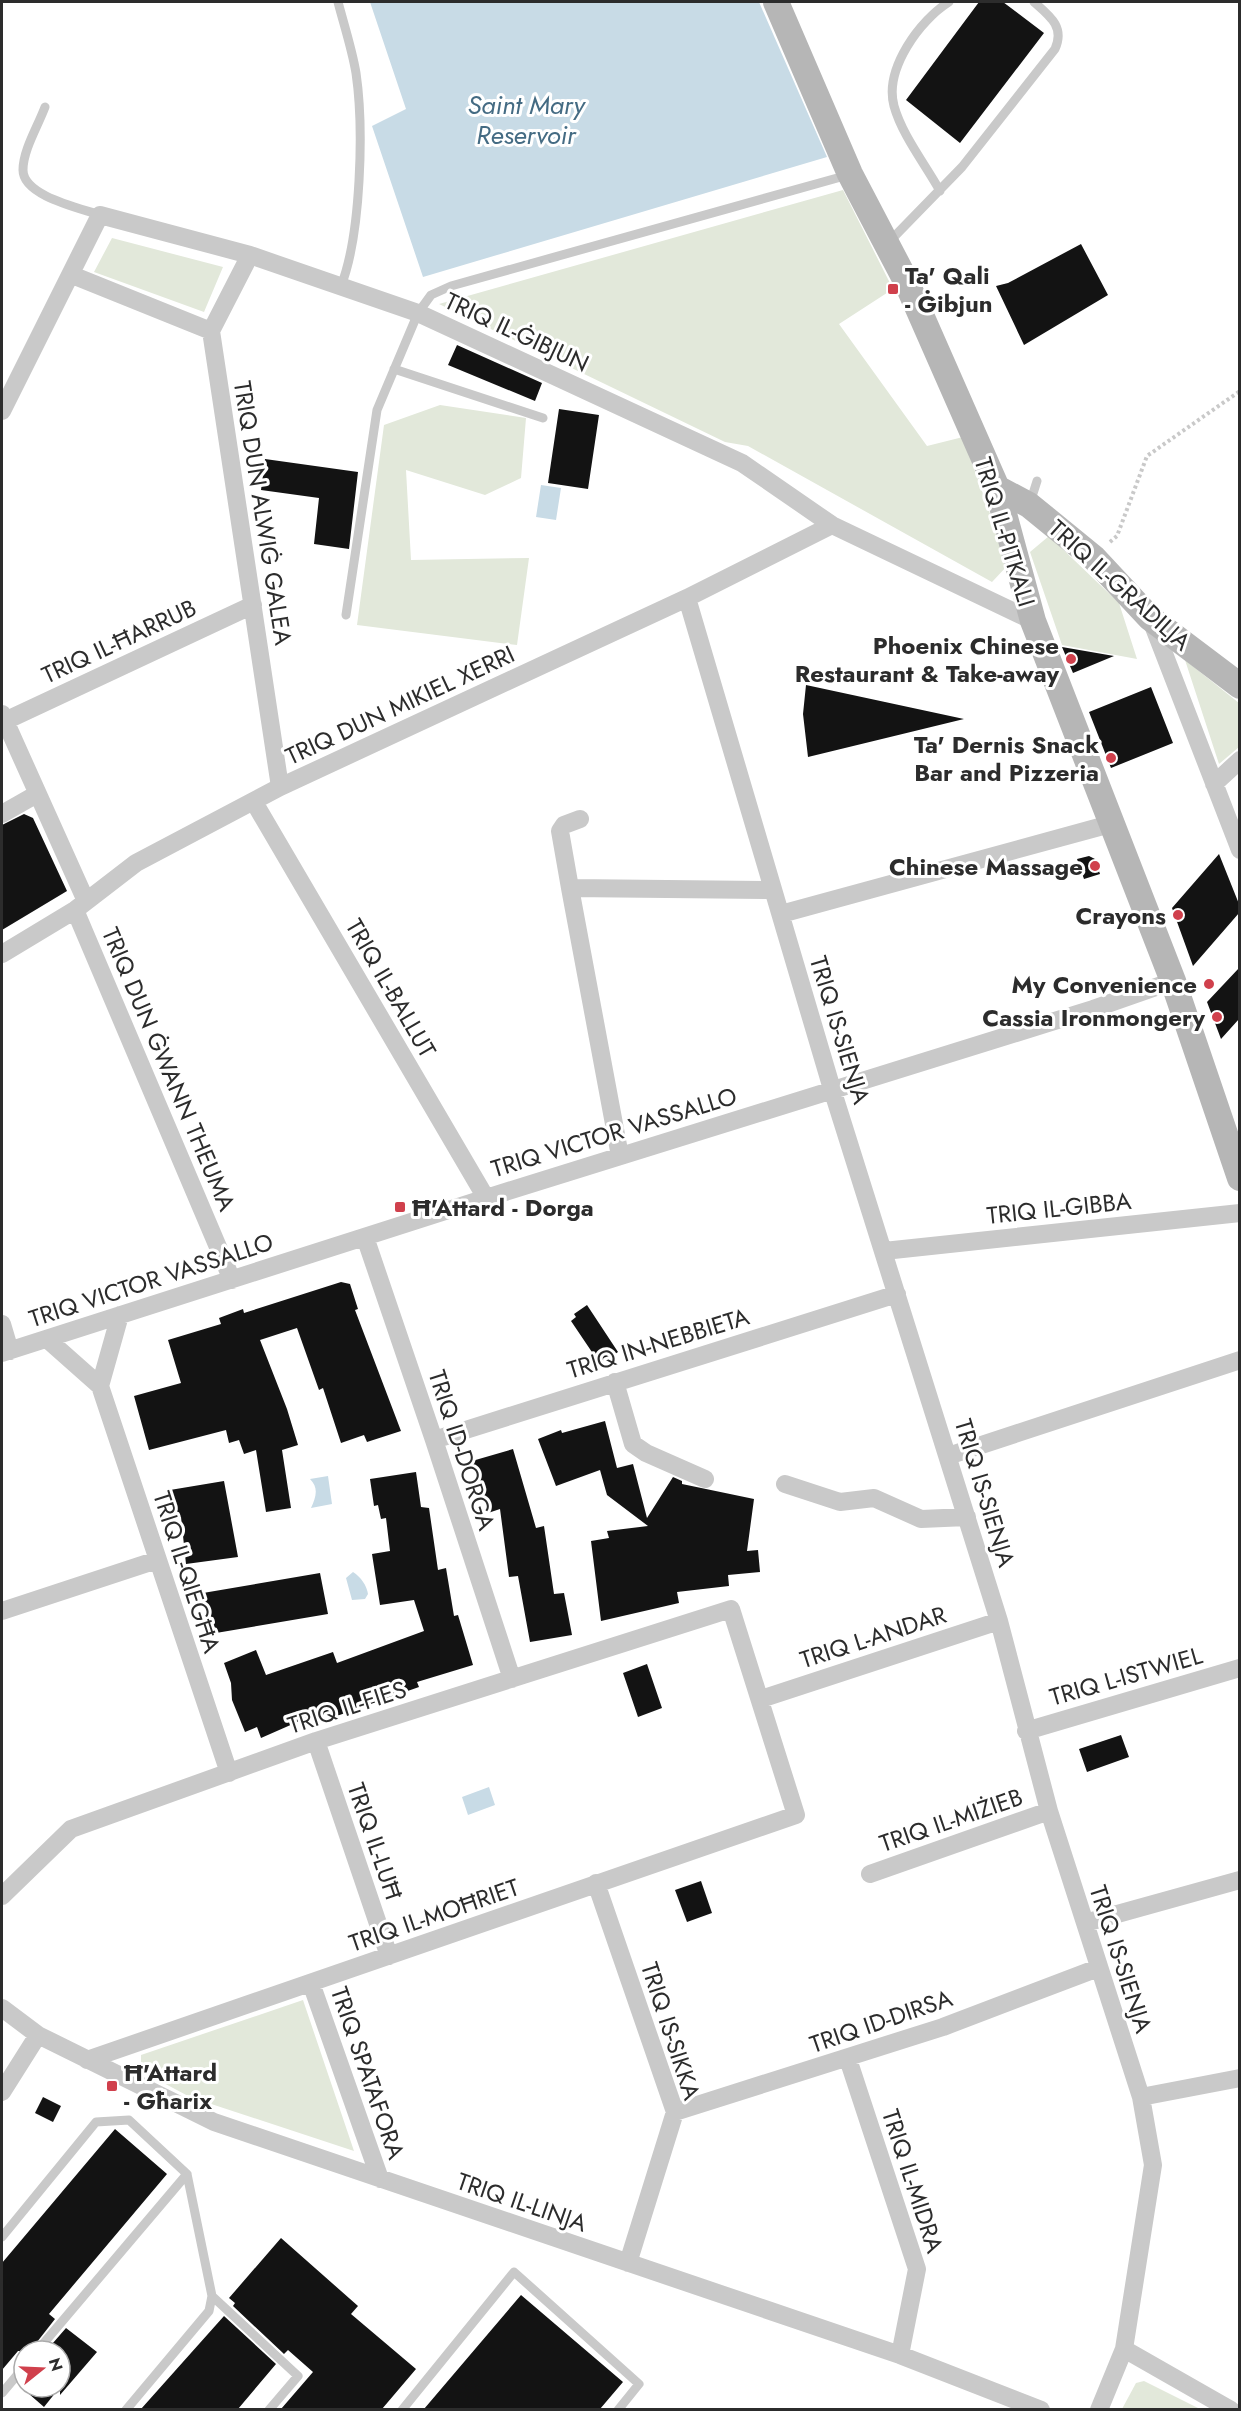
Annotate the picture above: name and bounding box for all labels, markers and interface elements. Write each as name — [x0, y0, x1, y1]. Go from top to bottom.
water label: Saint Mary Reservoir — [467, 86, 587, 154]
place label: Ta' Qali - Ġibjun — [905, 258, 993, 321]
marker: Ta' Qali - Ġibjun — [886, 282, 900, 296]
street label: TRIQ IL-ĠIBJUN — [439, 283, 595, 381]
street label: TRIQ DUN ALWIĠ GALEA — [225, 378, 301, 648]
street label: TRIQ IL-PITKALI — [966, 453, 1044, 611]
street label: TRIQ IL-GRADILJA — [1041, 511, 1199, 659]
street label: TRIQ IL-ĦARRUB — [36, 590, 202, 692]
place label: Phoenix Chinese Restaurant & Take-away — [795, 628, 1059, 691]
street label: TRIQ DUN MIKIEL XERRI — [280, 637, 520, 773]
marker: Phoenix Chinese Restaurant & Take-away — [1064, 652, 1078, 666]
place label: Ta' Dernis Snack Bar and Pizzeria — [914, 727, 1099, 790]
marker: Ta' Dernis Snack Bar and Pizzeria — [1104, 751, 1118, 765]
place label: Chinese Massage — [889, 849, 1083, 884]
marker: Chinese Massage — [1088, 859, 1102, 873]
place label: Crayons — [1075, 898, 1166, 933]
marker: Crayons — [1171, 908, 1185, 922]
street label: TRIQ IL-BALLUT — [337, 912, 445, 1064]
street label: TRIQ DUN ĠWANN THEUMA — [93, 922, 245, 1216]
street label: TRIQ IS-SIENJA — [801, 952, 879, 1108]
place label: My Convenience — [1012, 967, 1197, 1002]
marker: My Convenience — [1202, 977, 1216, 991]
place label: Cassia Ironmongery — [982, 1000, 1205, 1035]
marker: Cassia Ironmongery — [1210, 1010, 1224, 1024]
street label: TRIQ VICTOR VASSALLO — [487, 1078, 741, 1186]
street label: TRIQ IL-GIBBA — [985, 1183, 1133, 1233]
place label: Ħ'Attard - Dorga — [412, 1190, 594, 1225]
marker: Ħ'Attard - Dorga — [393, 1200, 407, 1214]
street label: TRIQ VICTOR VASSALLO — [24, 1224, 278, 1336]
street label: TRIQ IN-NEBBIETA — [563, 1299, 753, 1387]
street label: TRIQ ID-DORGA — [420, 1365, 504, 1535]
street label: TRIQ IS-SIENJA — [946, 1415, 1024, 1571]
street label: TRIQ IL-QIEGĦA — [144, 1487, 230, 1657]
street label: TRIQ L-ANDAR — [795, 1597, 951, 1677]
street label: TRIQ L-ISTWIEL — [1046, 1637, 1206, 1714]
street label: TRIQ IL-FIES — [283, 1671, 411, 1743]
street label: TRIQ IL-LUĦ — [339, 1778, 412, 1905]
street label: TRIQ IL-MIŻIEB — [875, 1779, 1027, 1861]
street label: TRIQ IL-MOĦRIET — [344, 1870, 524, 1960]
street label: TRIQ IS-SIENJA — [1081, 1881, 1161, 2037]
street label: TRIQ IS-SIKKA — [632, 1958, 710, 2104]
street label: TRIQ ID-DIRSA — [805, 1980, 957, 2062]
street label: TRIQ SPATAFORA — [322, 1982, 414, 2164]
place label: Ħ'Attard - Għarix — [124, 2055, 217, 2118]
marker: Ħ'Attard - Għarix — [105, 2079, 119, 2093]
street label: TRIQ IL-MIDRA — [873, 2105, 953, 2258]
street label: TRIQ IL-LINJA — [452, 2163, 592, 2241]
north arrow — [12, 2339, 72, 2399]
text: N — [43, 2355, 69, 2374]

